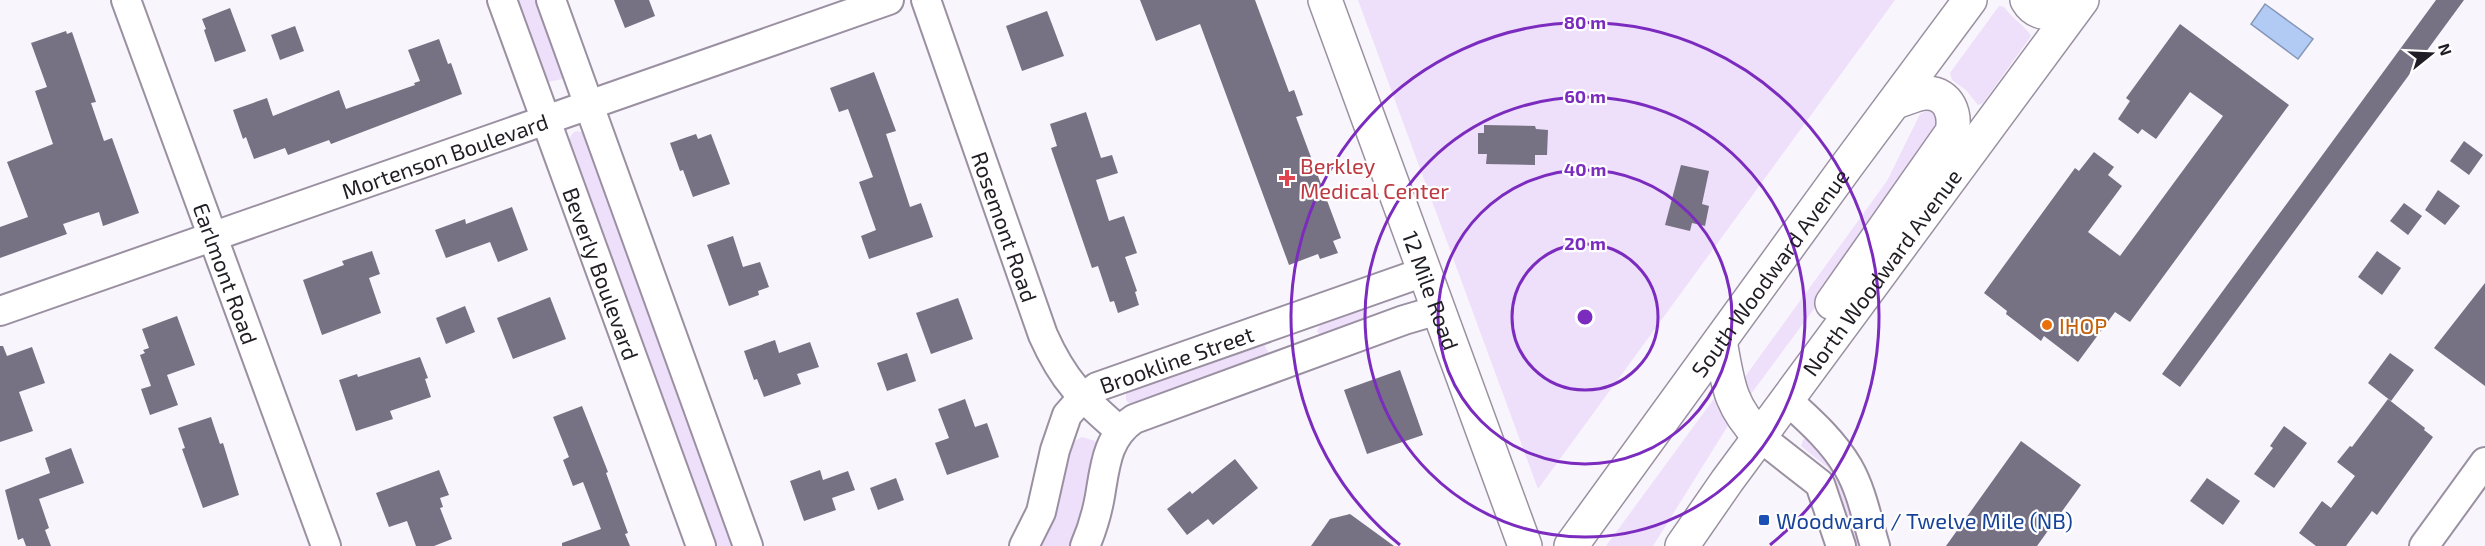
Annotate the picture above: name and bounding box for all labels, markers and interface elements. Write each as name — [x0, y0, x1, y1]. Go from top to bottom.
text: 80 m — [1564, 11, 1606, 33]
north arrow — [2401, 24, 2461, 84]
text: N — [2435, 41, 2457, 58]
text: 60 m — [1564, 85, 1606, 107]
street label: Mortenson Boulevard — [338, 107, 551, 204]
street label: Rosemont Road — [967, 148, 1043, 305]
place label: Berkley Medical Center — [1300, 152, 1449, 203]
text: 40 m — [1564, 158, 1606, 180]
street label: South Woodward Avenue — [1685, 163, 1854, 382]
street label: North Woodward Avenue — [1797, 163, 1966, 380]
marker: Berkley Medical Center — [1278, 169, 1296, 187]
street label: Beverly Boulevard — [558, 184, 645, 363]
street label: Earlmont Road — [188, 199, 264, 347]
street label: 12 Mile Road — [1398, 227, 1465, 353]
text: 20 m — [1564, 232, 1606, 254]
centre of rings — [1575, 307, 1595, 327]
place label: IHOP — [2059, 312, 2107, 338]
marker: IHOP — [2040, 318, 2054, 332]
street label: Brookline Street — [1096, 320, 1257, 398]
place label: Woodward / Twelve Mile (NB) — [1776, 507, 2073, 533]
marker: Woodward / Twelve Mile (NB) — [1757, 513, 1771, 527]

